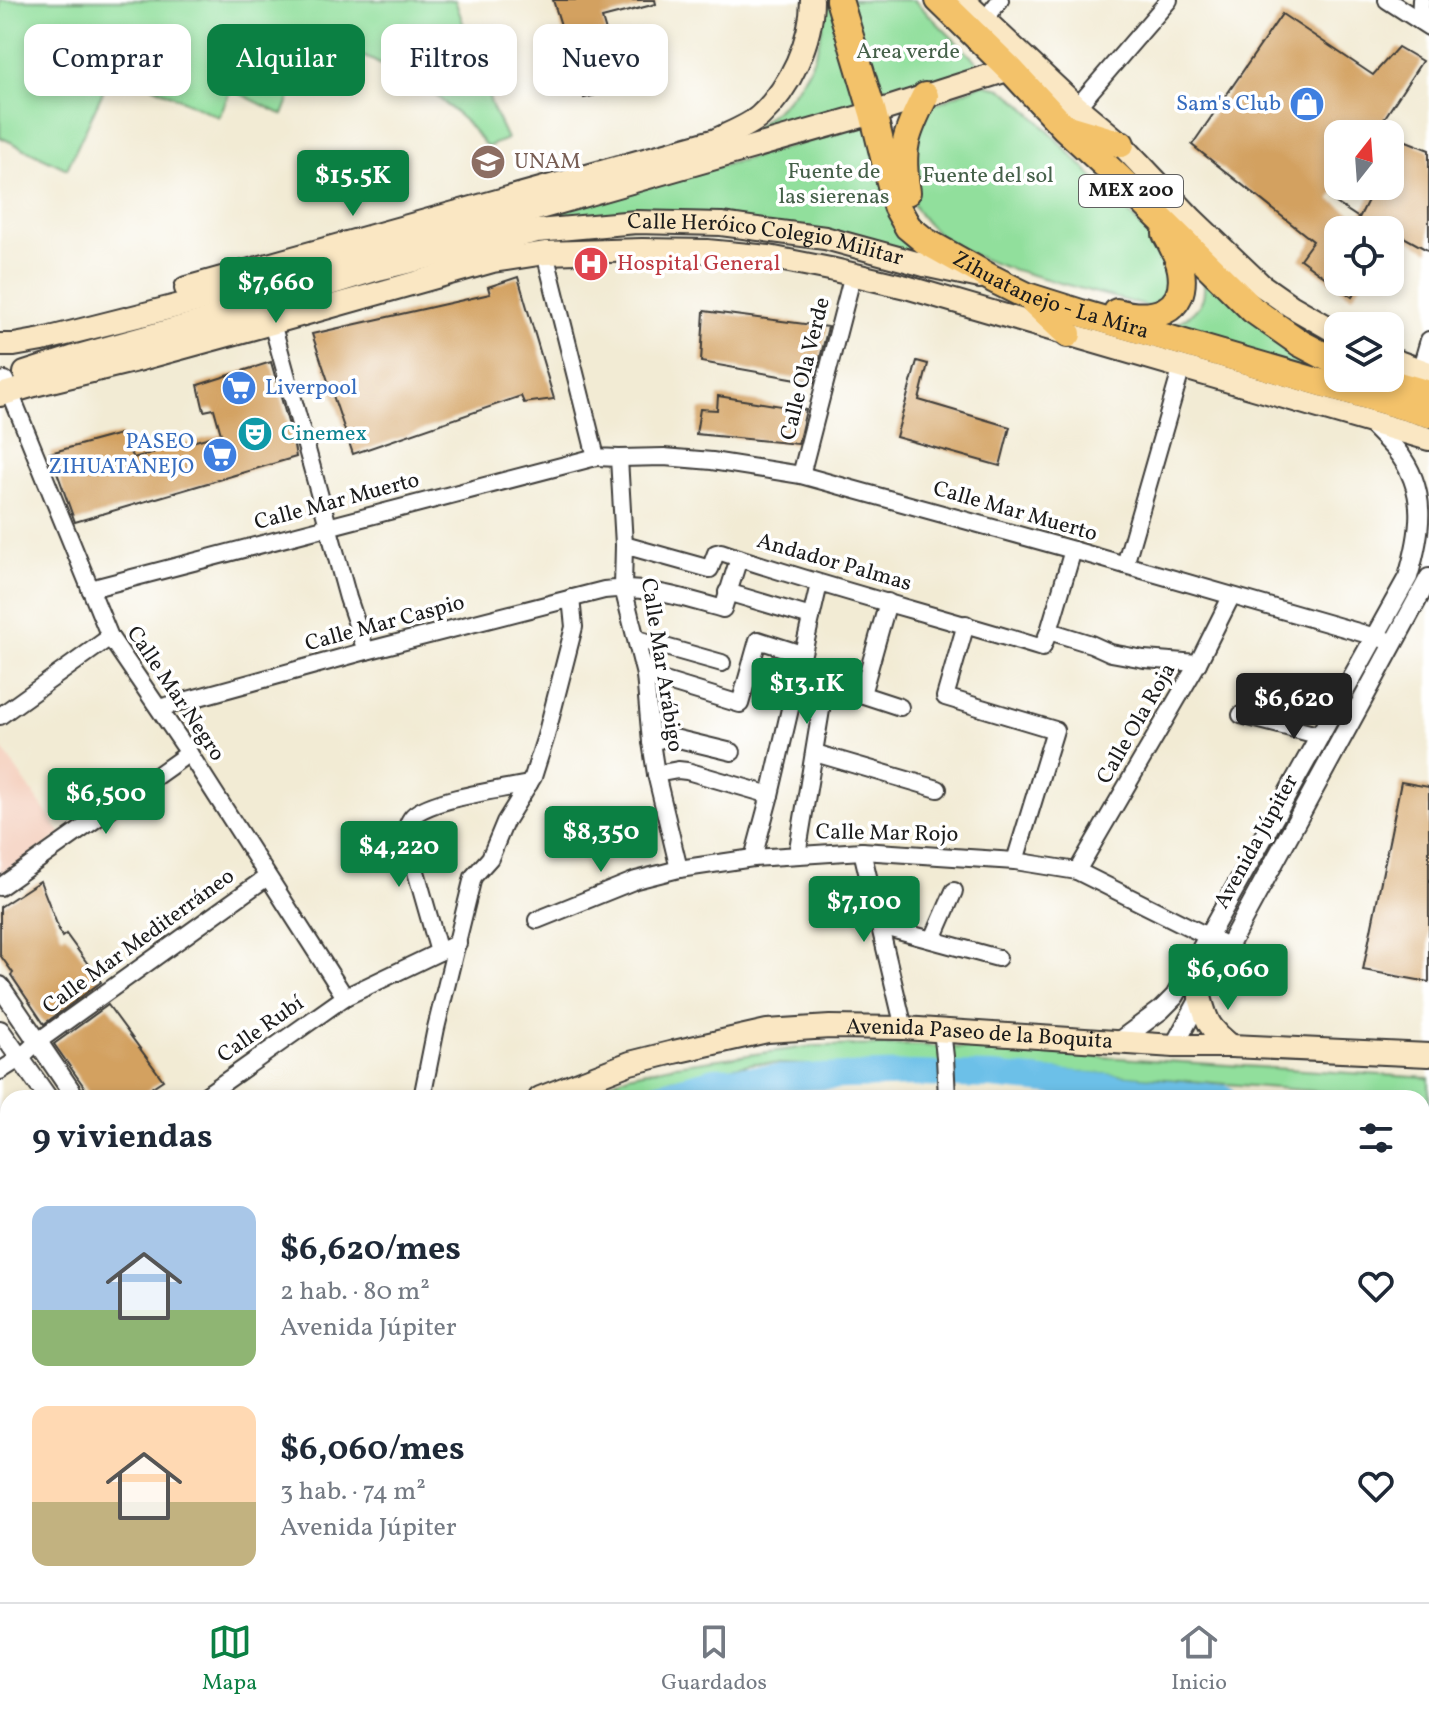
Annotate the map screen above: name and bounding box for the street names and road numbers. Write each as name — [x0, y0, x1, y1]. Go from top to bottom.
road number: MEX 200 — [1079, 175, 1183, 207]
street label: Calle Heróico Colegio Militar — [626, 206, 907, 274]
street label: Zihuatanejo - La Mira — [947, 244, 1153, 347]
street label: Calle Ola Verde — [773, 294, 839, 444]
street label: Calle Mar Muerto — [251, 465, 423, 539]
street label: Calle Mar Muerto — [929, 474, 1101, 550]
street label: Andador Palmas — [753, 526, 915, 600]
street label: Calle Mar Arábigo — [632, 576, 690, 754]
street label: Calle Mar Caspio — [302, 588, 468, 660]
street label: Calle Mar Negro — [118, 620, 232, 768]
street label: Calle Ola Roja — [1090, 658, 1184, 790]
street label: Avenida Júpiter — [1207, 769, 1307, 915]
street label: Calle Mar Rojo — [815, 817, 959, 851]
street label: Calle Mar Mediterráneo — [37, 862, 241, 1022]
street label: Calle Rubí — [211, 989, 311, 1071]
street label: Avenida Paseo de la Boquita — [846, 1012, 1114, 1057]

